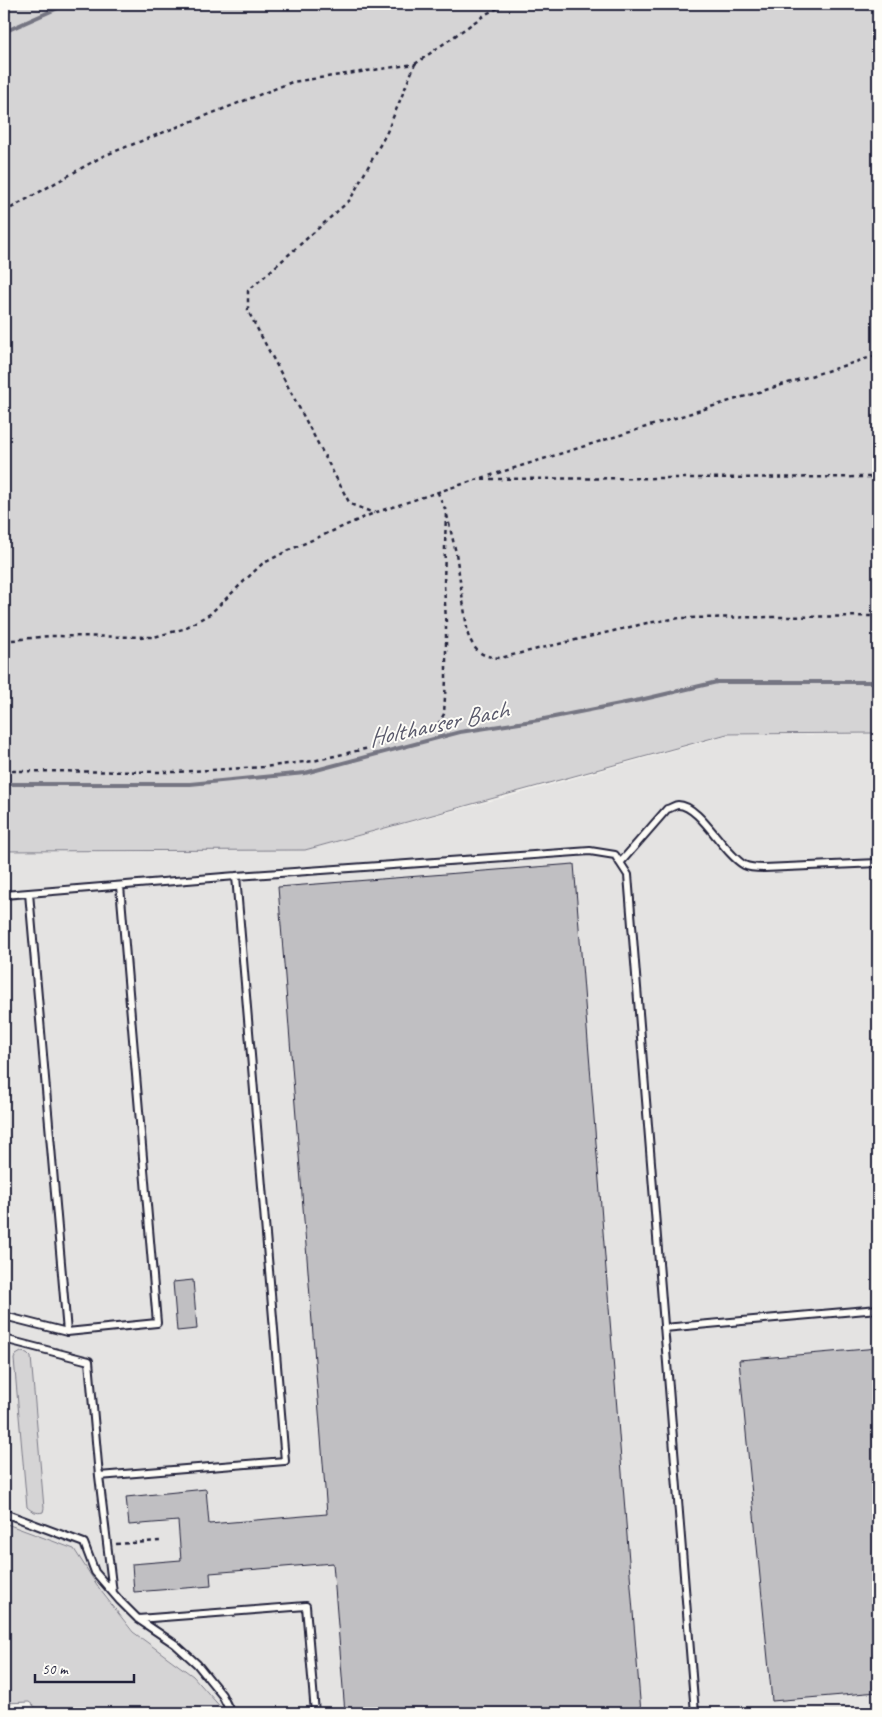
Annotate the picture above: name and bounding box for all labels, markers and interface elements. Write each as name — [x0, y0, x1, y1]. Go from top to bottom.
water label: Holthauser Bach — [366, 693, 513, 754]
scale bar — [35, 1652, 134, 1684]
text: 50 m — [42, 1660, 69, 1679]

